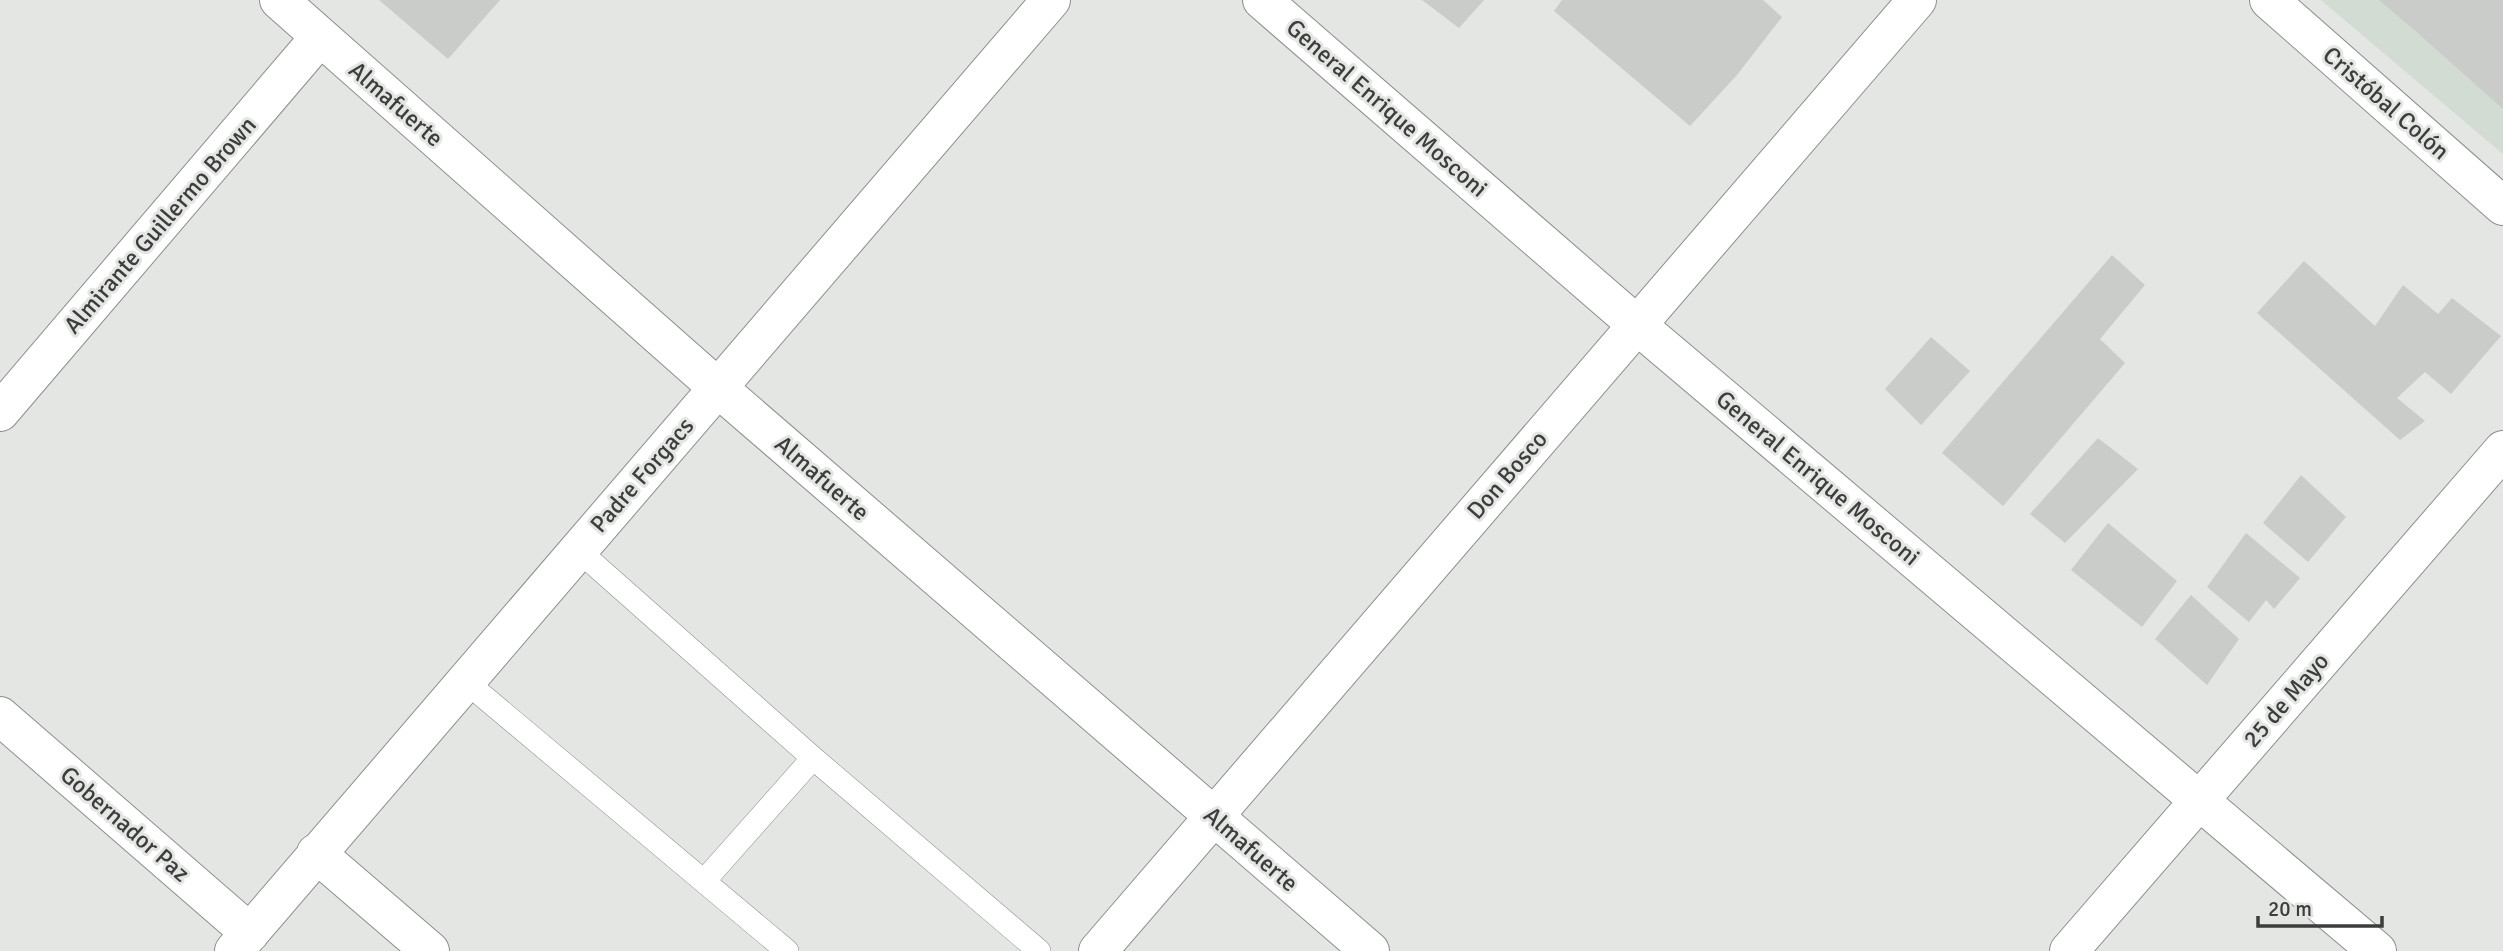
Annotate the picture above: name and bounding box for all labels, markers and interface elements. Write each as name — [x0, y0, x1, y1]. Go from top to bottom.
street label: General Enrique Mosconi — [1280, 12, 1494, 204]
street label: Cristóbal Colón — [2317, 40, 2455, 166]
street label: Almafuerte — [343, 55, 449, 153]
street label: Almirante Guillermo Brown — [57, 110, 263, 340]
street label: General Enrique Mosconi — [1710, 384, 1926, 572]
street label: Padre Forgacs — [584, 411, 700, 539]
street label: Don Bosco — [1460, 425, 1554, 525]
street label: Almafuerte — [769, 429, 875, 527]
street label: 25 de Mayo — [2237, 646, 2335, 754]
street label: Gobernador Paz — [54, 760, 196, 888]
street label: Almafuerte — [1198, 800, 1304, 898]
scale bar — [2258, 884, 2382, 928]
text: 20 m — [2268, 896, 2312, 922]

